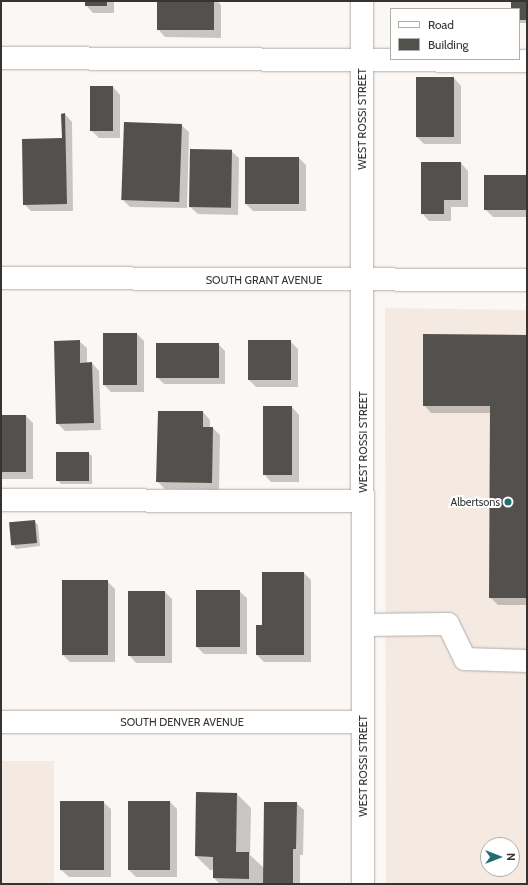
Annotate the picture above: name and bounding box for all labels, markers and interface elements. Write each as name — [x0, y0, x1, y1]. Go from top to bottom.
legend — [390, 8, 520, 60]
text: Road — [428, 17, 454, 32]
text: Building — [428, 37, 469, 52]
street label: WEST ROSSI STREET — [355, 68, 369, 170]
street label: SOUTH GRANT AVENUE — [206, 273, 322, 287]
street label: WEST ROSSI STREET — [356, 391, 370, 493]
place label: Albertsons — [450, 495, 500, 509]
marker: Albertsons — [503, 497, 513, 507]
street label: SOUTH DENVER AVENUE — [120, 715, 244, 729]
street label: WEST ROSSI STREET — [356, 715, 370, 817]
north arrow — [480, 837, 520, 877]
text: N — [504, 853, 518, 861]

